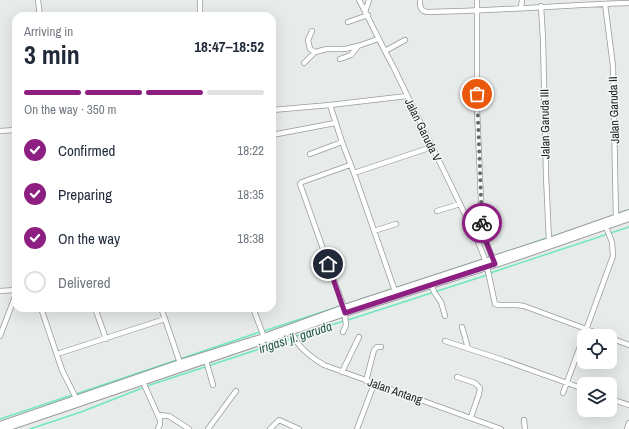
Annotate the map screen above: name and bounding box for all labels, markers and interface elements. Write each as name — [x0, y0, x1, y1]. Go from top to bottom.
text: Arriving in — [24, 23, 73, 40]
text: 18:47–18:52 — [194, 36, 264, 57]
text: 3 min — [24, 37, 80, 72]
street label: Jalan Garuda II — [605, 76, 623, 144]
pin — [460, 77, 494, 111]
icon: bag — [466, 83, 488, 105]
street label: Jalan Garuda III — [536, 89, 554, 159]
street label: Jalan Garuda V — [401, 96, 445, 165]
text: On the way · 350 m — [24, 101, 116, 118]
icon: check — [24, 139, 46, 161]
text: Confirmed — [58, 140, 115, 161]
text: 18:22 — [237, 142, 264, 159]
icon: check — [24, 183, 46, 205]
text: Preparing — [58, 184, 112, 205]
text: 18:35 — [237, 186, 264, 203]
courier — [462, 203, 502, 243]
icon: bike — [471, 212, 493, 234]
icon: check — [24, 227, 46, 249]
text: On the way — [58, 228, 120, 249]
text: 18:38 — [237, 230, 264, 247]
pin — [311, 247, 345, 281]
icon: home — [317, 253, 339, 275]
text: Delivered — [58, 272, 111, 293]
water label: irigasi jl. garuda — [256, 318, 334, 357]
map controls — [577, 329, 617, 417]
button: locate — [577, 329, 617, 369]
street label: Jalan Antang — [365, 374, 425, 408]
button: layers — [577, 377, 617, 417]

